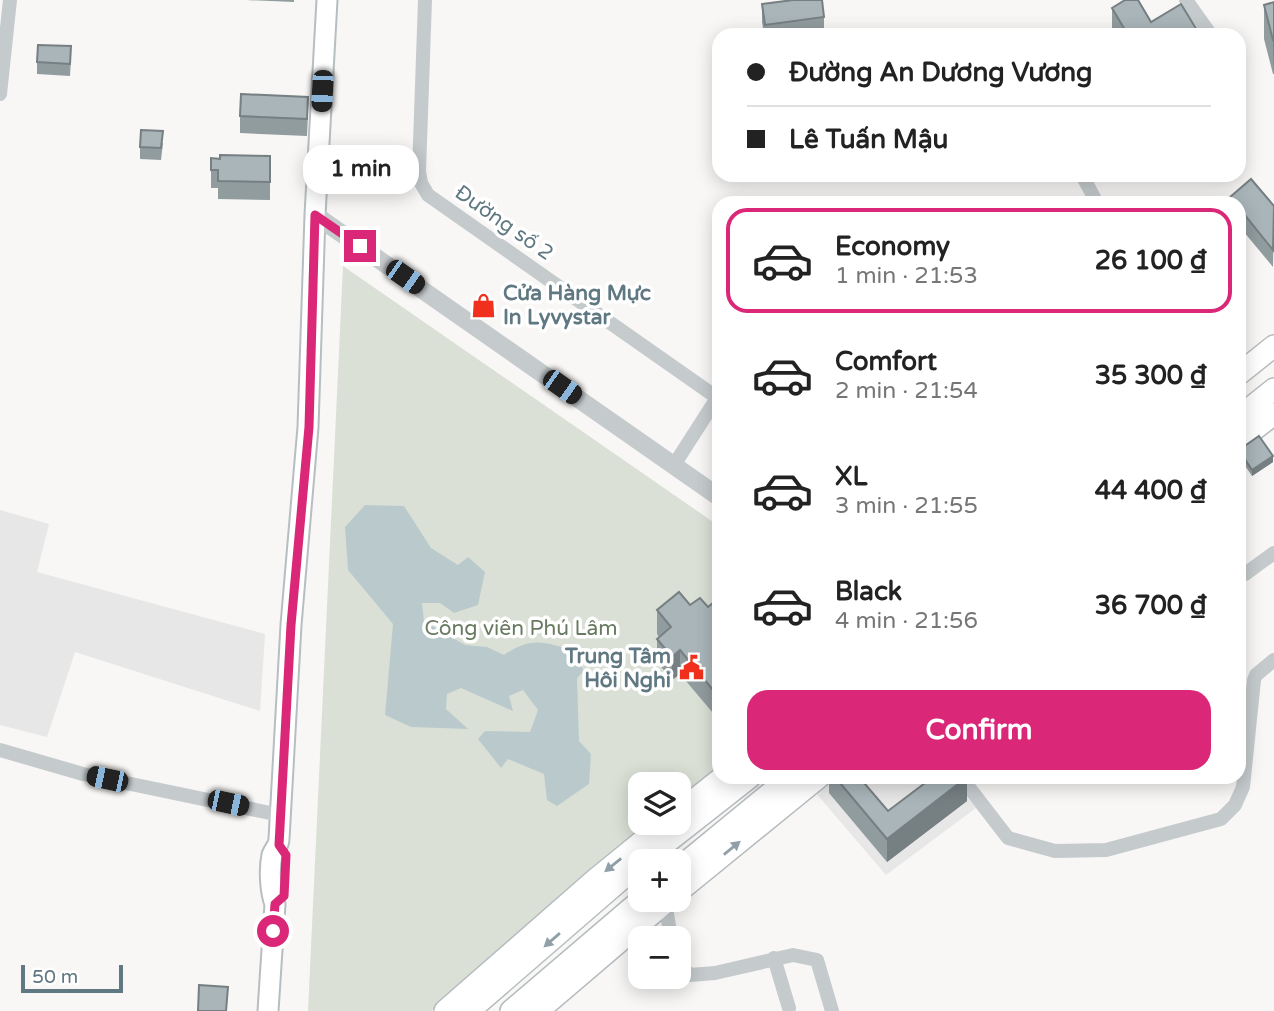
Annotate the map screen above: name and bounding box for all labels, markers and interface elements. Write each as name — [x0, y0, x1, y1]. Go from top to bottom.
text: Đường An Dương Vương — [789, 57, 1093, 88]
car — [311, 69, 334, 113]
text: Lê Tuấn Mậu — [789, 124, 948, 155]
callout: 1 min — [302, 145, 418, 194]
text: 1 min — [330, 155, 392, 183]
street label: Đường số 2 — [450, 180, 558, 266]
icon: car — [751, 229, 814, 292]
route end — [344, 230, 376, 262]
text: Economy — [835, 231, 950, 262]
text: 26 100 ₫ — [1095, 245, 1207, 276]
car — [382, 256, 429, 298]
text: 1 min · 21:53 — [835, 262, 978, 290]
place label: Cửa Hàng Mực In Lyvystar — [503, 281, 651, 330]
shop icon: Cửa Hàng Mực In Lyvystar — [469, 291, 497, 319]
icon: car — [751, 344, 814, 407]
text: Comfort — [835, 346, 937, 377]
text: 35 300 ₫ — [1095, 360, 1207, 391]
car — [539, 366, 586, 408]
text: 2 min · 21:54 — [835, 377, 978, 405]
icon: car — [751, 459, 814, 522]
text: XL — [835, 461, 867, 492]
text: 44 400 ₫ — [1095, 475, 1207, 506]
text: 3 min · 21:55 — [835, 492, 978, 520]
icon: car — [751, 574, 814, 637]
text: Black — [835, 576, 902, 607]
text: 36 700 ₫ — [1095, 590, 1207, 621]
text: 4 min · 21:56 — [835, 607, 978, 635]
park label: Công viên Phú Lâm — [424, 616, 618, 641]
place label: Trung Tâm Hôi Nghi — [564, 644, 671, 693]
public building icon: Trung Tâm Hôi Nghi — [677, 654, 705, 682]
button: Confirm — [747, 690, 1211, 770]
car — [85, 764, 130, 794]
map controls — [628, 772, 691, 989]
button: layers — [628, 772, 691, 835]
car — [206, 788, 251, 818]
one-way arrow — [723, 841, 741, 856]
button: + — [628, 849, 691, 912]
one-way arrow — [605, 858, 623, 873]
route start — [257, 915, 289, 947]
button: − — [628, 926, 691, 989]
one-way arrow — [543, 932, 560, 947]
scale bar — [21, 962, 122, 994]
text: 50 m — [32, 966, 78, 988]

